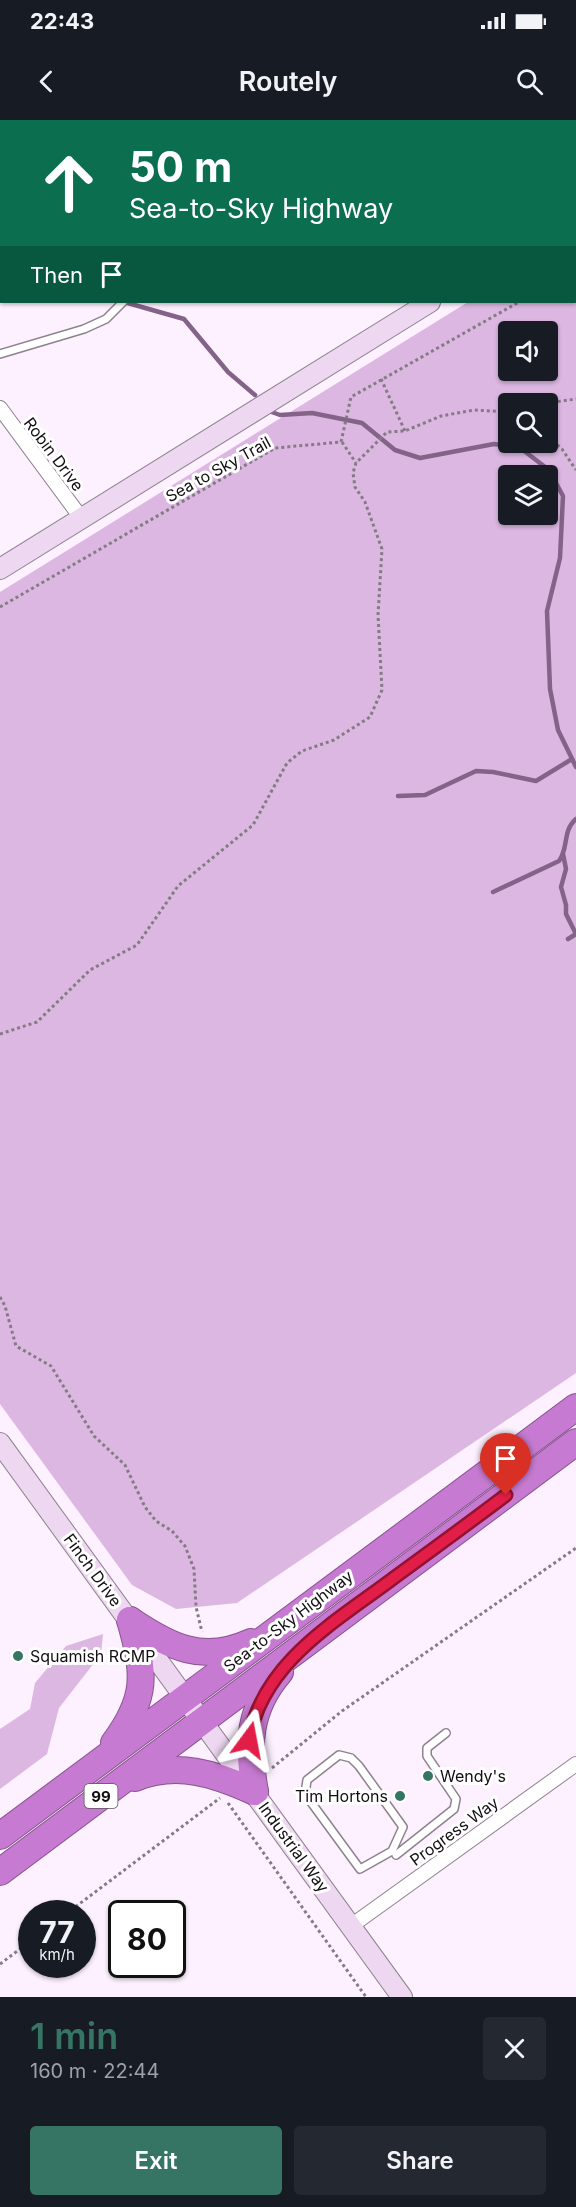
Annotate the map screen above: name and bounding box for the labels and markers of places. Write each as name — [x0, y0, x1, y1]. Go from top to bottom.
pin — [480, 1433, 531, 1495]
place label: Squamish RCMP — [30, 1646, 155, 1666]
marker: Squamish RCMP — [11, 1649, 25, 1663]
place label: Wendy's — [440, 1766, 506, 1786]
marker: Wendy's — [421, 1769, 435, 1783]
place label: Tim Hortons — [295, 1786, 388, 1806]
marker: Tim Hortons — [393, 1789, 407, 1803]

